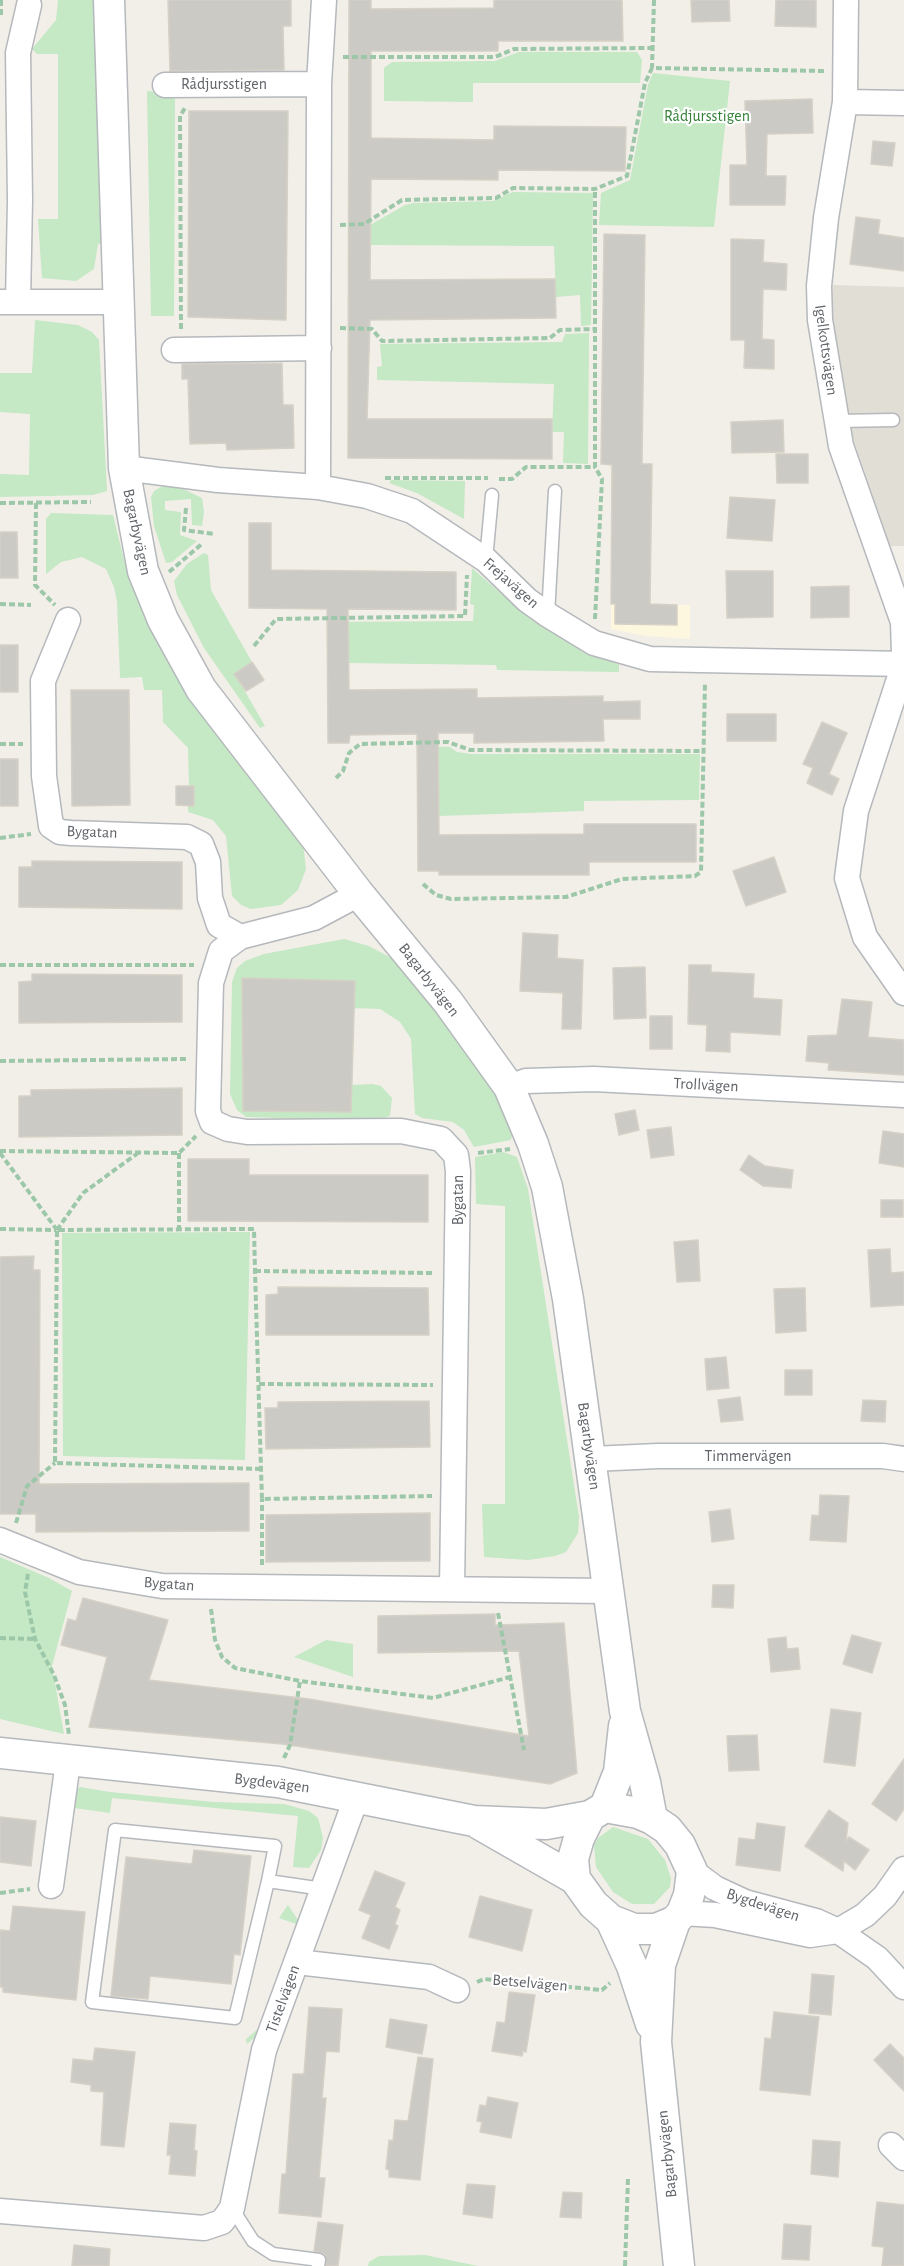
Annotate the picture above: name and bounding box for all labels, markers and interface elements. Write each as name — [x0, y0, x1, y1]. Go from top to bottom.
street label: Rådjursstigen — [181, 74, 267, 94]
park label: Rådjursstigen — [664, 106, 750, 126]
street label: Igelkottsvägen — [810, 303, 842, 397]
street label: Bagarbyvägen — [118, 487, 156, 577]
street label: Frejavägen — [479, 554, 543, 612]
street label: Bygatan — [66, 822, 118, 842]
street label: Bagarbyvägen — [394, 939, 464, 1021]
street label: Trollvägen — [673, 1074, 739, 1096]
street label: Bygatan — [448, 1175, 468, 1225]
street label: Bagarbyvägen — [573, 1401, 605, 1491]
street label: Timmervägen — [704, 1446, 792, 1466]
street label: Bygatan — [143, 1573, 195, 1595]
street label: Bygdevägen — [233, 1769, 311, 1797]
street label: Bygdevägen — [724, 1884, 802, 1926]
street label: Tistelvägen — [262, 1962, 304, 2036]
street label: Betselvägen — [492, 1970, 568, 1996]
street label: Bagarbyvägen — [653, 2109, 681, 2199]

